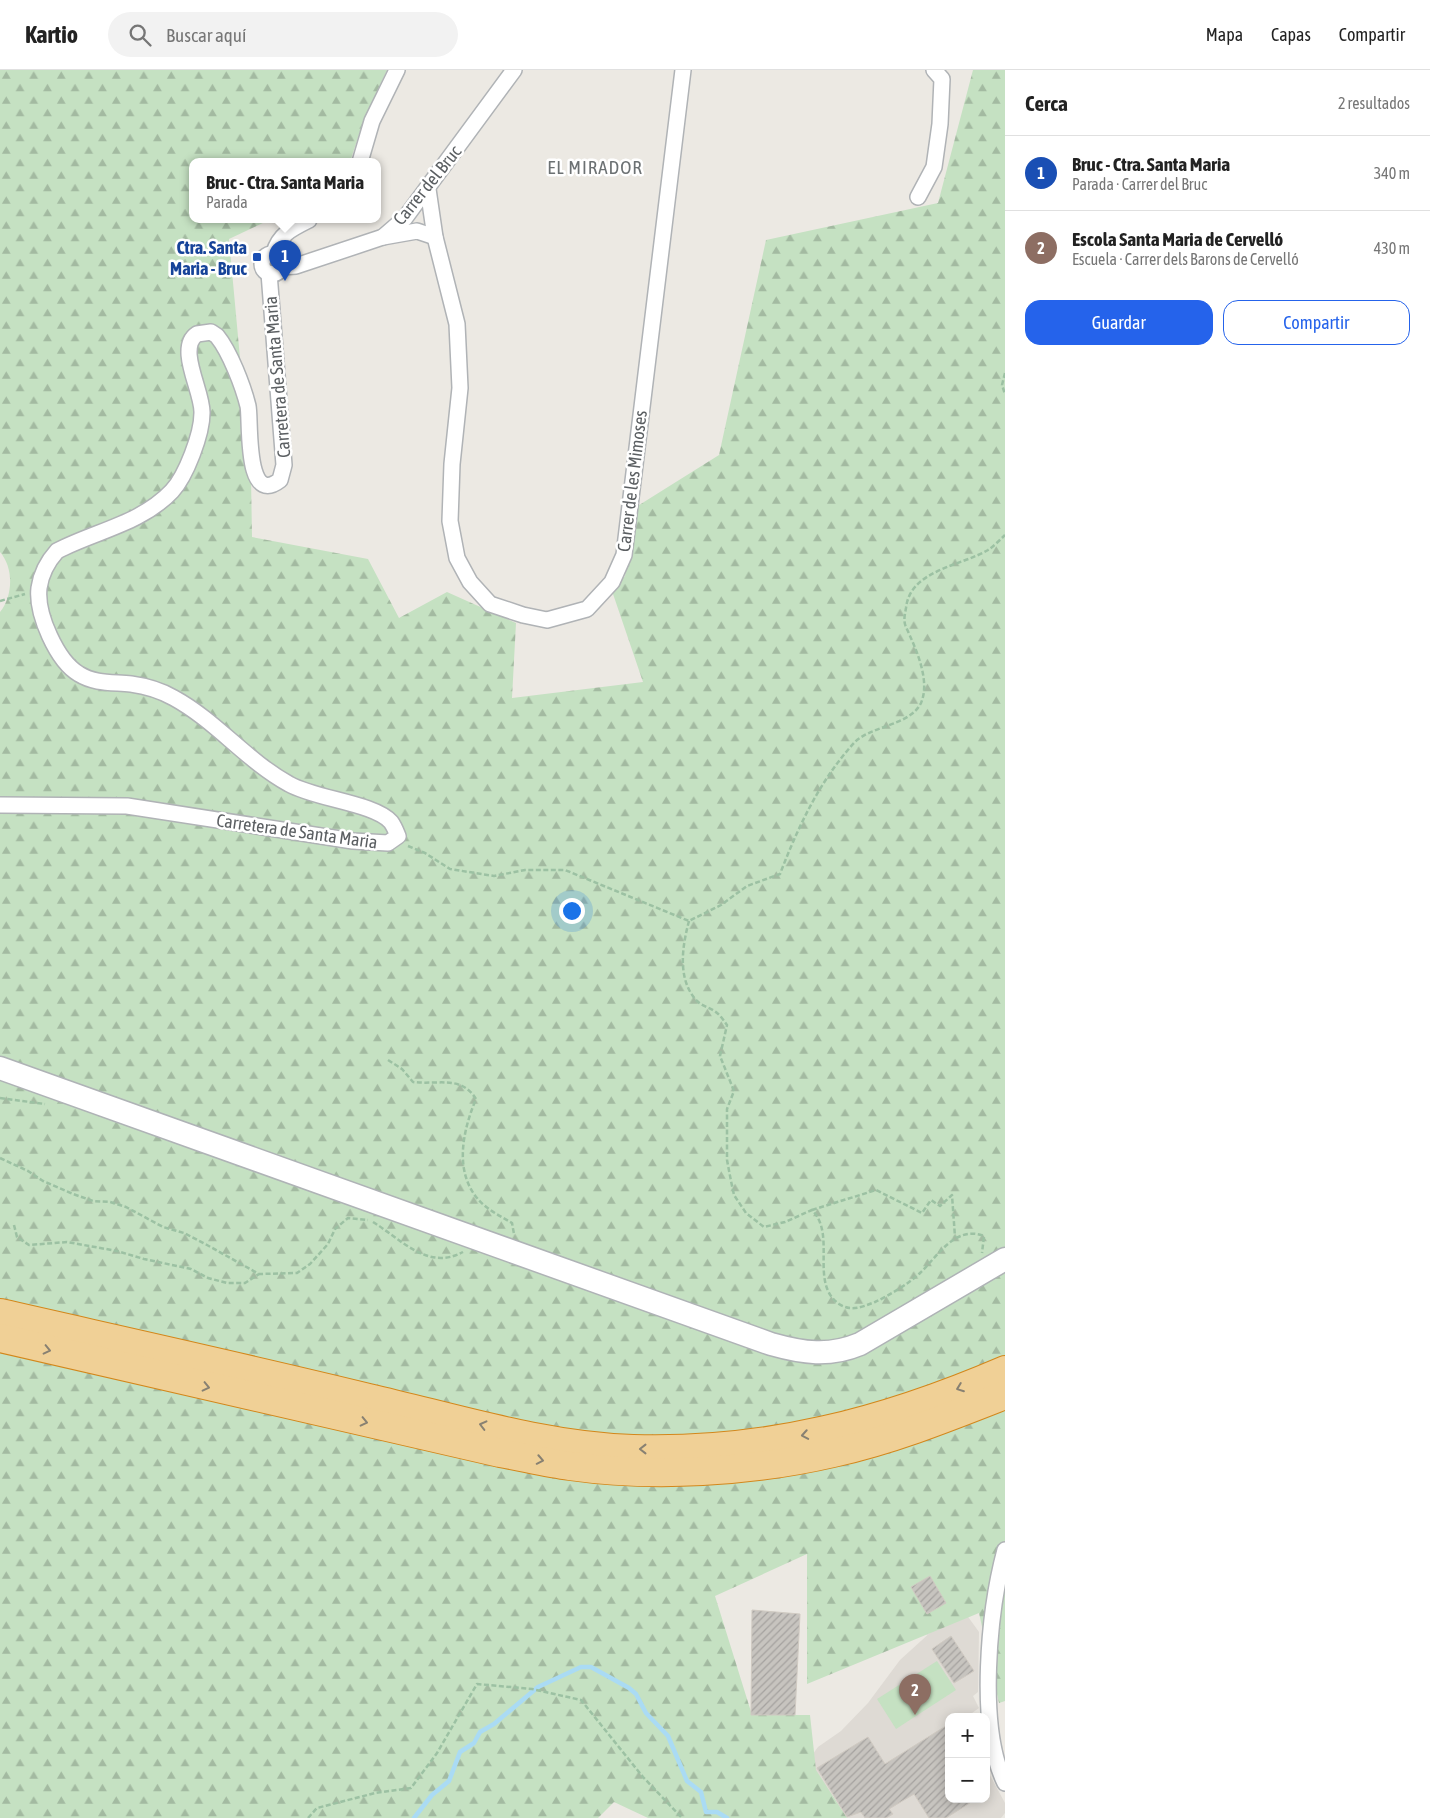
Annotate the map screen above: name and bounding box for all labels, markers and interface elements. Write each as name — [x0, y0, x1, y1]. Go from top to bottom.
search box — [108, 12, 458, 57]
text: Kartio — [25, 21, 78, 48]
icon: search — [126, 21, 154, 49]
text: Buscar aquí — [166, 24, 246, 46]
text: Mapa — [1206, 24, 1243, 45]
text: Capas — [1271, 24, 1311, 45]
text: Compartir — [1339, 24, 1405, 45]
text: Cerca — [1025, 91, 1068, 115]
text: 2 resultados — [1338, 94, 1410, 112]
street label: Carrer del Bruc — [389, 141, 466, 229]
text: Bruc - Ctra. Santa Maria — [1072, 153, 1230, 175]
district label: EL MIRADOR — [547, 156, 643, 178]
popup — [189, 158, 381, 223]
text: 1 — [1037, 164, 1045, 182]
text: 340 m — [1374, 164, 1410, 182]
text: Bruc - Ctra. Santa Maria — [206, 171, 364, 193]
text: Parada · Carrer del Bruc — [1072, 175, 1207, 193]
text: Parada — [206, 193, 248, 211]
text: Escola Santa Maria de Cervelló — [1072, 228, 1283, 250]
place label: Ctra. Santa Maria - Bruc — [170, 237, 247, 279]
text: 2 — [1037, 239, 1045, 257]
text: 430 m — [1374, 239, 1410, 257]
pin: 1 — [269, 240, 301, 281]
text: Escuela · Carrer dels Barons de Cervelló — [1072, 250, 1299, 268]
marker: Ctra. Santa Maria - Bruc — [251, 251, 263, 263]
street label: Carretera de Santa Maria — [259, 295, 295, 459]
button: Guardar — [1025, 300, 1213, 345]
button: Compartir — [1223, 300, 1410, 345]
street label: Carrer de les Mimoses — [613, 409, 651, 553]
street label: Carretera de Santa Maria — [215, 809, 379, 853]
your location — [559, 898, 585, 924]
one-way arrow — [43, 1344, 52, 1355]
one-way arrow — [201, 1381, 210, 1392]
one-way arrow — [956, 1382, 965, 1392]
one-way arrow — [360, 1416, 369, 1427]
one-way arrow — [479, 1421, 487, 1431]
one-way arrow — [800, 1430, 809, 1440]
one-way arrow — [639, 1444, 646, 1454]
one-way arrow — [536, 1455, 544, 1465]
pin: 2 — [899, 1674, 931, 1715]
map controls — [945, 1713, 990, 1803]
button: + — [945, 1713, 990, 1758]
button: − — [945, 1758, 990, 1803]

